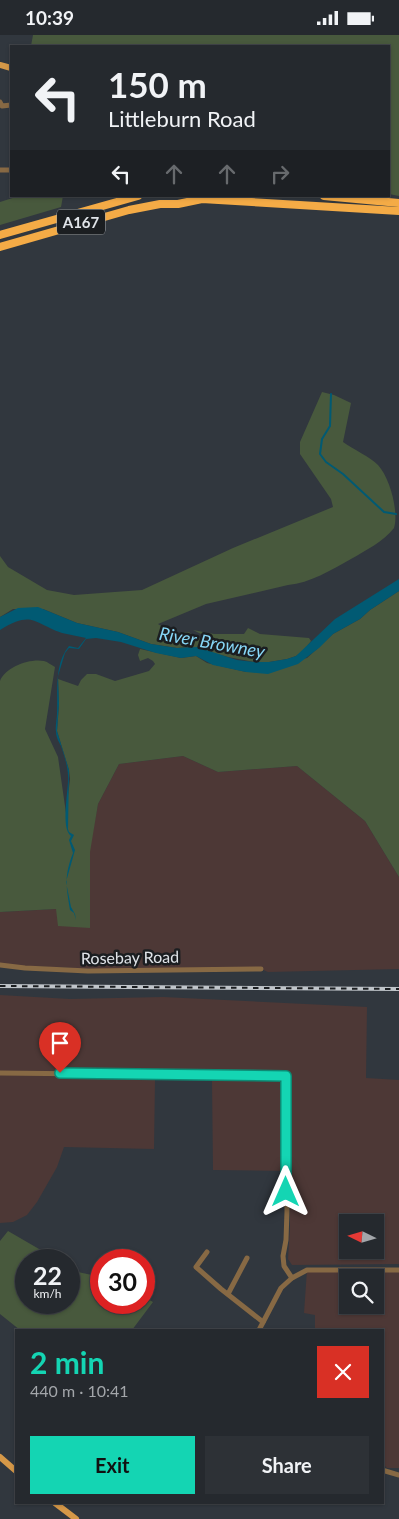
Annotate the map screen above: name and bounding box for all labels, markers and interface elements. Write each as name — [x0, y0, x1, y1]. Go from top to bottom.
text: 10:39 — [25, 6, 74, 29]
text: 150 m — [108, 63, 207, 105]
icon: left — [25, 65, 90, 130]
text: Littleburn Road — [108, 105, 256, 132]
icon: left — [107, 160, 135, 188]
icon: ahead — [160, 160, 188, 188]
icon: ahead — [213, 160, 241, 188]
icon: right — [266, 160, 294, 188]
road number: A167 — [57, 209, 105, 235]
water label: River Browney — [157, 622, 267, 662]
street label: Rosebay Road — [81, 947, 179, 967]
pin — [39, 1022, 81, 1073]
icon: arrive — [46, 1029, 74, 1057]
position arrow — [259, 1165, 311, 1217]
north arrow — [339, 1214, 384, 1259]
map controls — [339, 1214, 384, 1314]
speed limit sign: 30 — [90, 1249, 155, 1314]
text: 22 — [33, 1260, 62, 1290]
button: search — [339, 1269, 384, 1314]
text: km/h — [33, 1286, 62, 1301]
text: 2 min — [30, 1344, 104, 1380]
button: close — [317, 1346, 369, 1398]
text: 440 m · 10:41 — [30, 1381, 129, 1400]
button: Exit — [30, 1436, 195, 1494]
button: Share — [205, 1436, 369, 1494]

